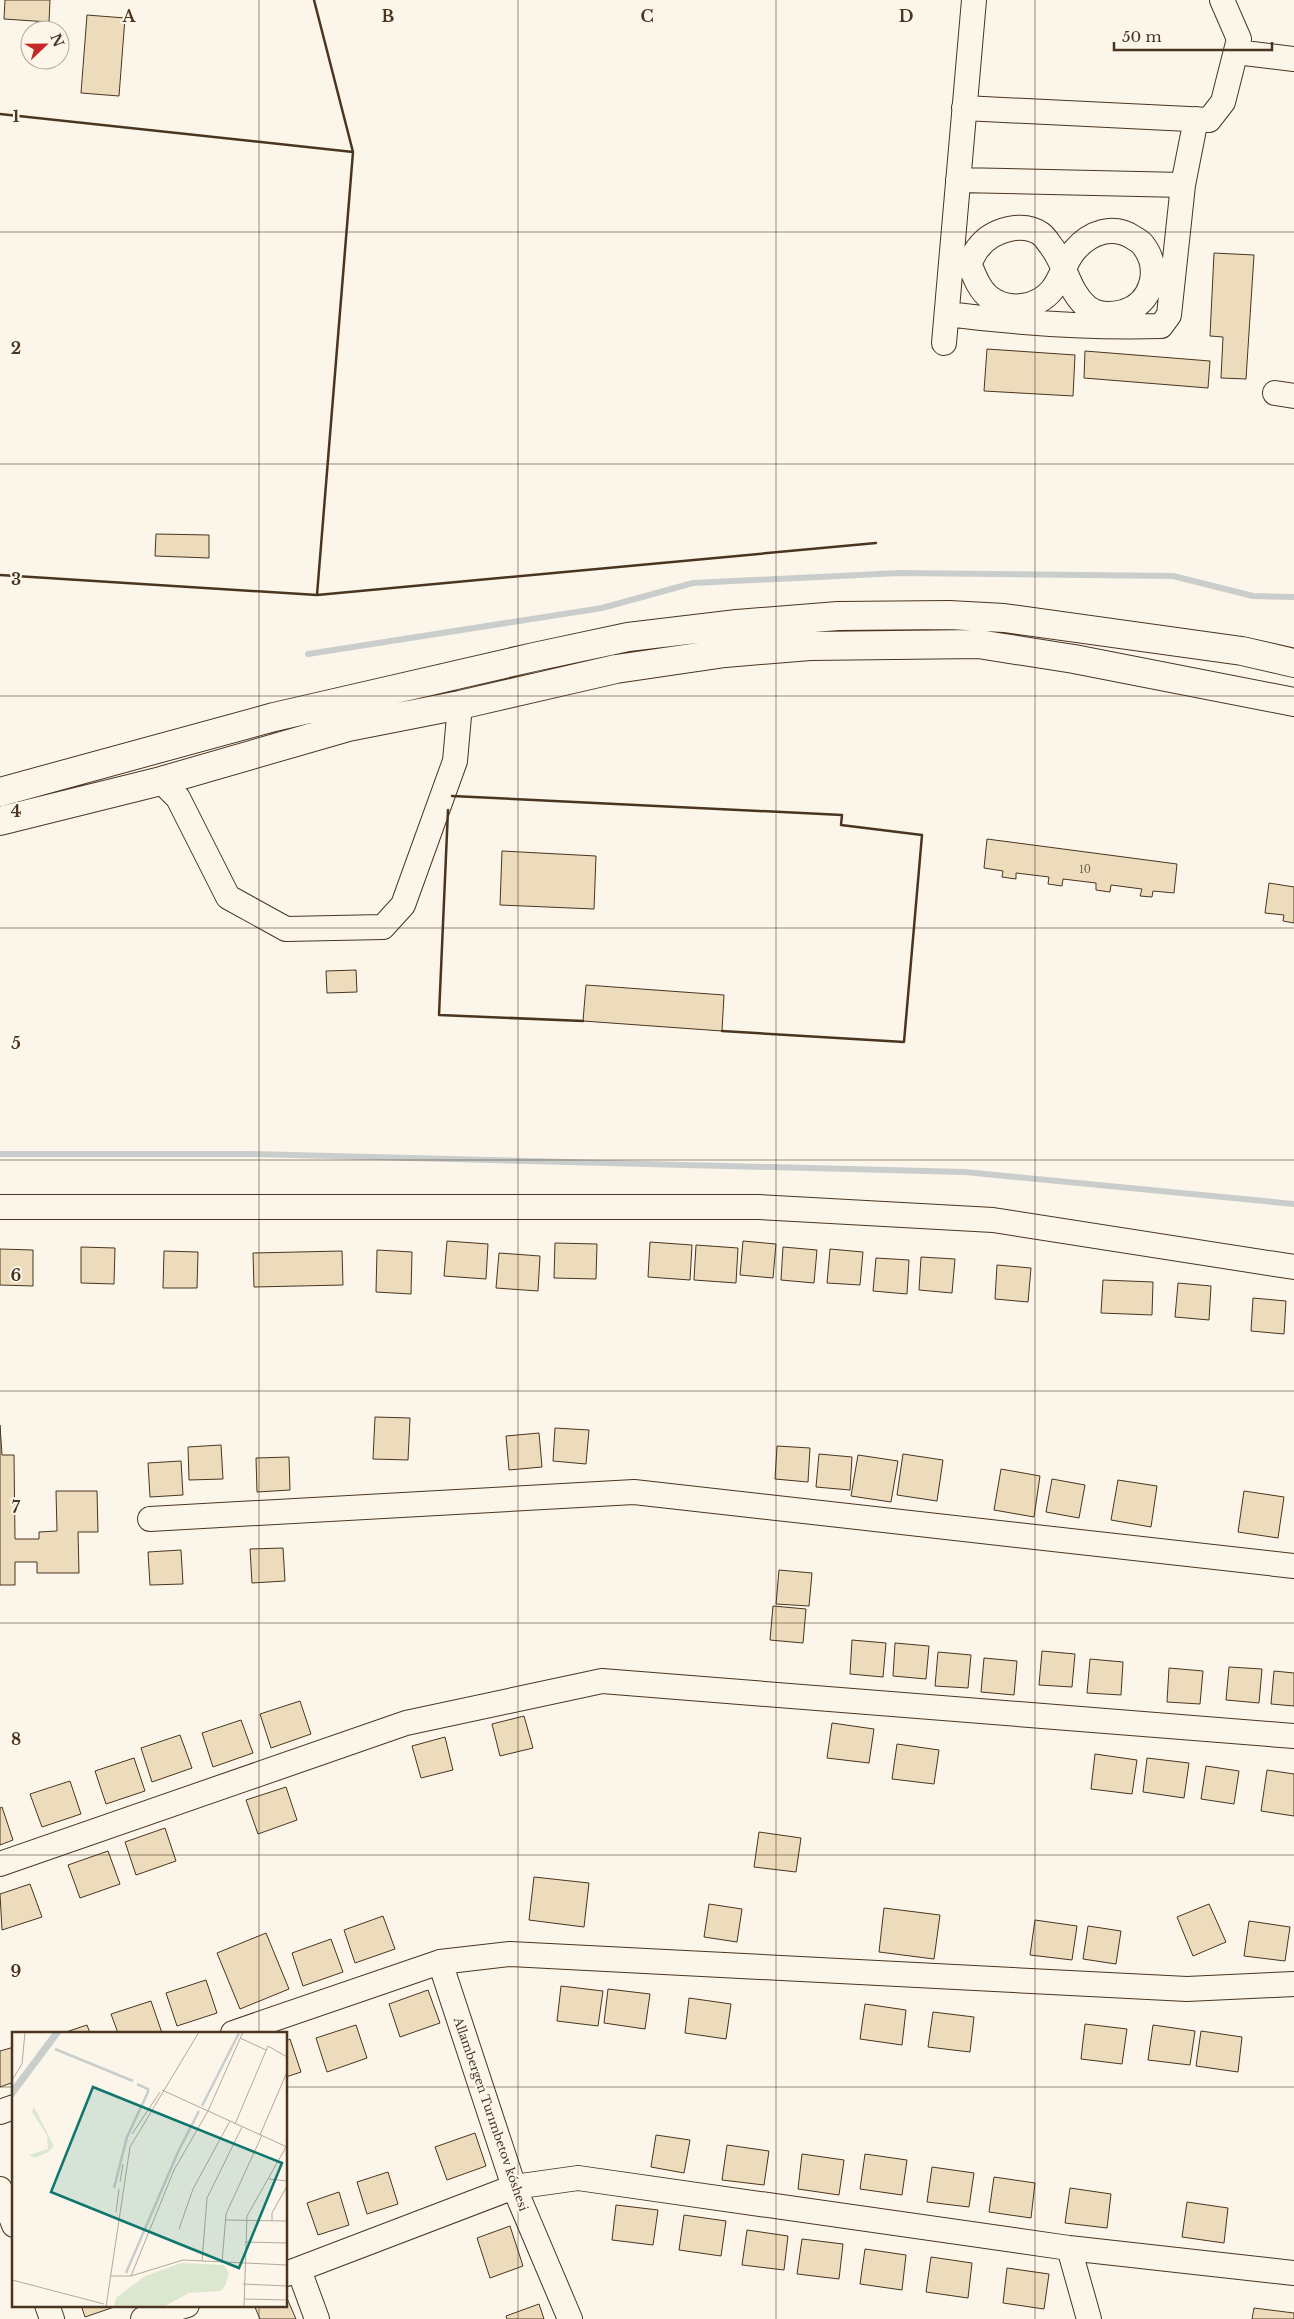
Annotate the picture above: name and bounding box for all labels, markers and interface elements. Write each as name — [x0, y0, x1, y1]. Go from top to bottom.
text: A — [122, 6, 137, 26]
text: B — [382, 6, 395, 26]
text: C — [640, 6, 654, 26]
text: D — [899, 6, 913, 26]
north arrow — [20, 20, 70, 70]
scale bar — [1114, 20, 1272, 52]
text: 50 m — [1122, 27, 1162, 46]
text: N — [46, 31, 68, 50]
text: 1 — [13, 106, 20, 126]
text: 2 — [11, 338, 21, 358]
text: 3 — [11, 569, 21, 589]
text: 4 — [11, 801, 21, 821]
house number: 10 — [1079, 863, 1091, 876]
text: 5 — [11, 1033, 21, 1053]
text: 6 — [11, 1265, 22, 1285]
text: 7 — [12, 1497, 21, 1517]
text: 8 — [11, 1729, 21, 1749]
text: 9 — [11, 1961, 22, 1981]
street label: Allambergen Turımbetov kóshesi — [450, 2014, 531, 2213]
inset map — [12, 2032, 288, 2306]

